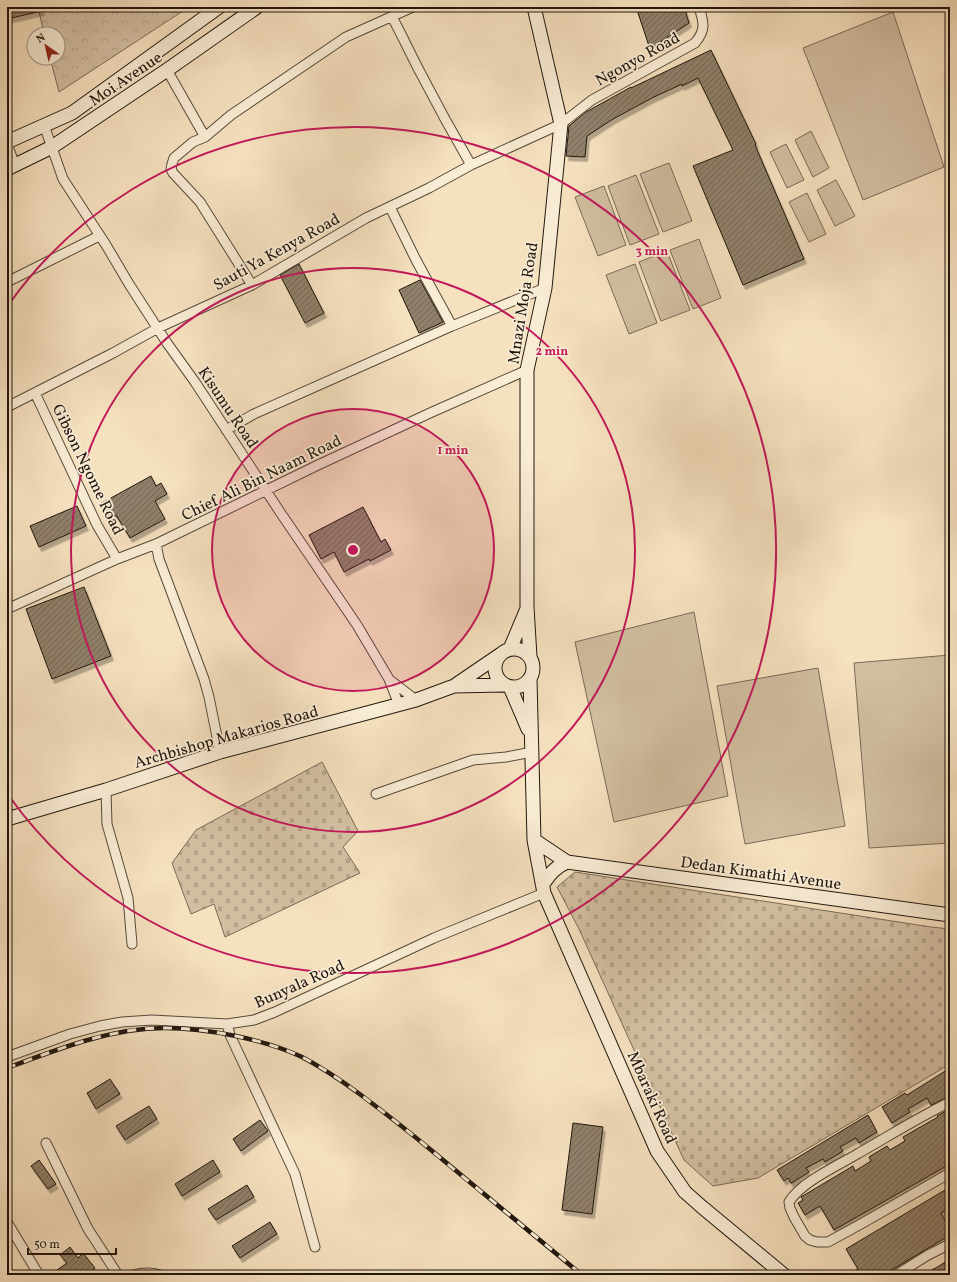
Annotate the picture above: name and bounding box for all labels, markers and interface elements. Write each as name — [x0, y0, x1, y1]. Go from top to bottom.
north arrow — [26, 26, 66, 66]
street label: Ngonyo Road — [592, 27, 684, 92]
text: N — [34, 30, 49, 47]
street label: Moi Avenue — [85, 47, 167, 112]
street label: Sauti Ya Kenya Road — [210, 209, 344, 297]
street label: Mnazi Moja Road — [503, 241, 544, 366]
text: 3 min — [636, 244, 668, 260]
text: 2 min — [536, 344, 568, 360]
street label: Kisumu Road — [192, 363, 263, 453]
street label: Gibson Ngome Road — [46, 401, 128, 539]
street label: Chief Ali Bin Naam Road — [178, 430, 346, 527]
text: 1 min — [438, 443, 469, 459]
centre of rings — [346, 543, 360, 557]
street label: Archbishop Makarios Road — [132, 701, 321, 775]
street label: Dedan Kimathi Avenue — [679, 852, 843, 896]
street label: Bunyala Road — [251, 955, 348, 1015]
street label: Mbaraki Road — [621, 1048, 681, 1148]
scale bar — [28, 1230, 116, 1256]
text: 50 m — [34, 1237, 60, 1253]

